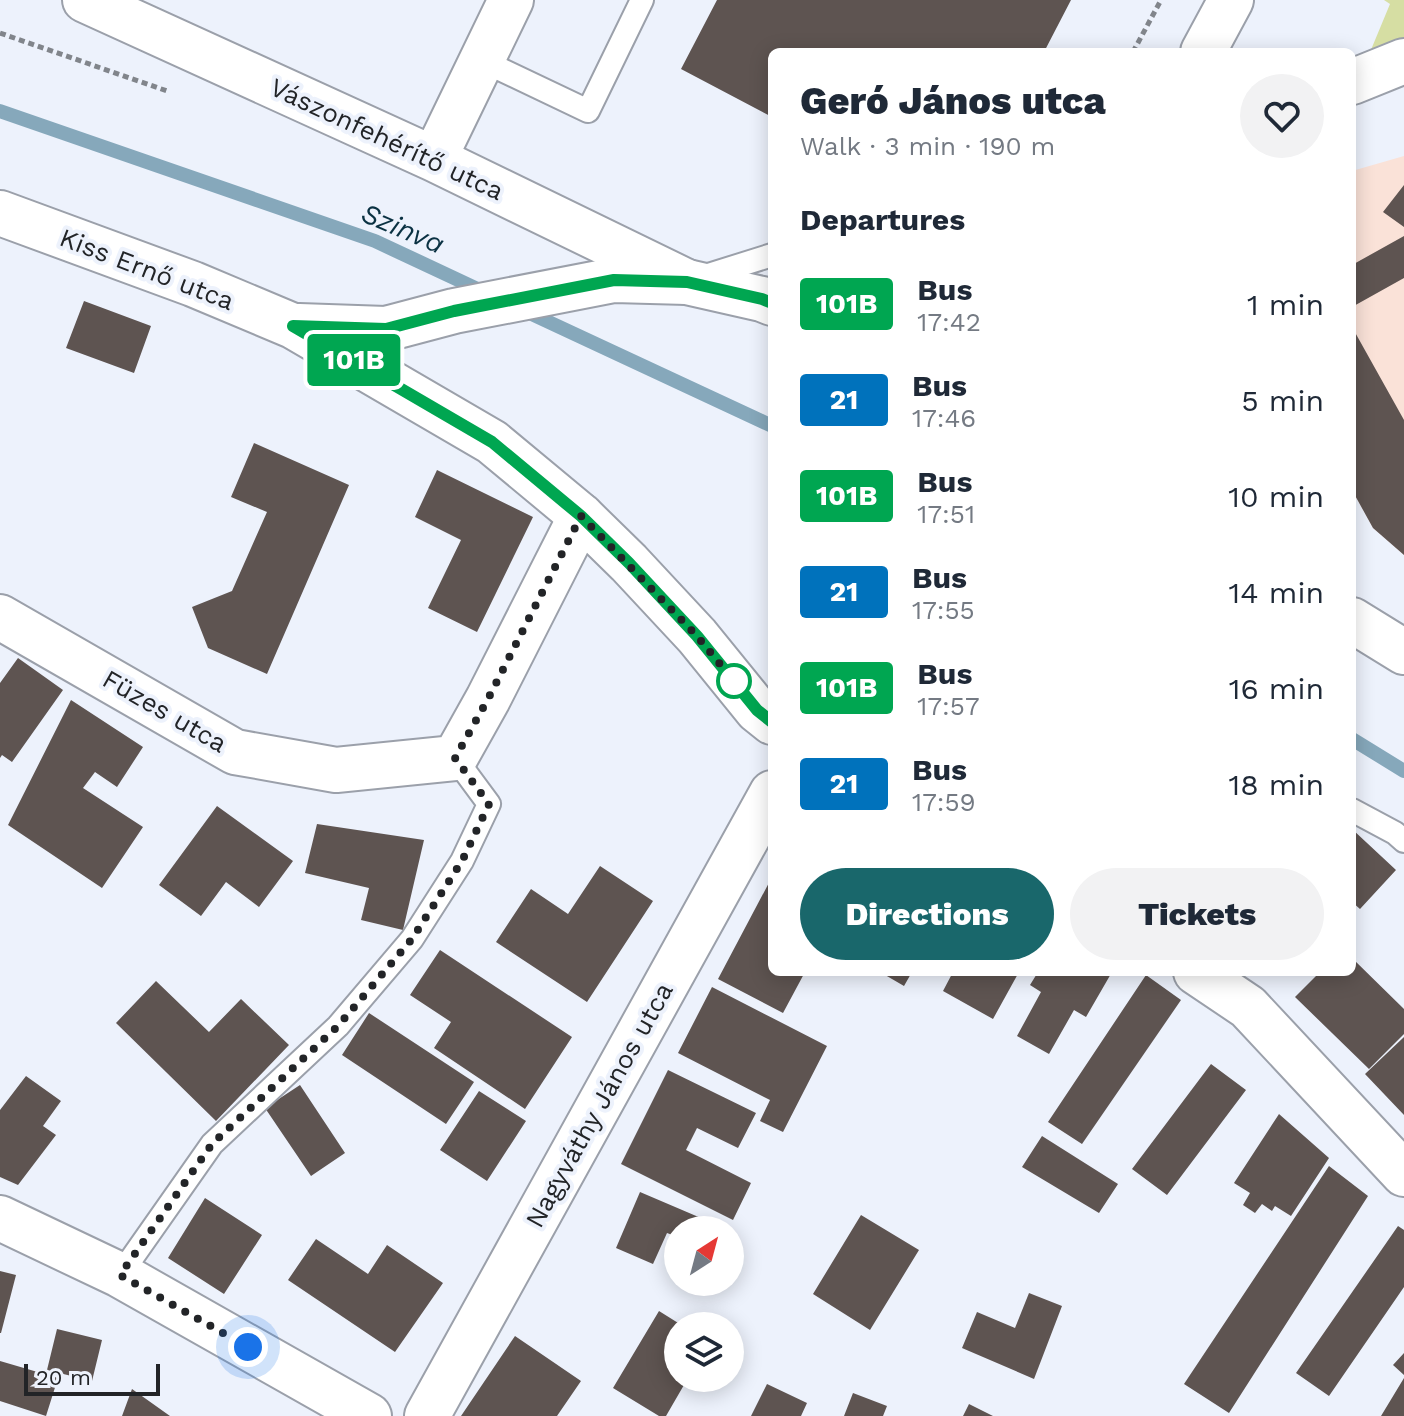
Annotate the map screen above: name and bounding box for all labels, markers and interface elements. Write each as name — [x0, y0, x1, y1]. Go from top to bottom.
street label: Vászonfehérítő utca — [266, 72, 509, 206]
button: heart — [1240, 74, 1324, 158]
text: Geró János utca — [800, 79, 1106, 123]
text: Walk · 3 min · 190 m — [800, 131, 1055, 161]
water label: Szinva — [356, 196, 449, 261]
text: Departures — [800, 202, 965, 237]
street label: Kiss Ernő utca — [56, 222, 239, 316]
text: Bus — [917, 272, 972, 307]
text: 101B — [816, 287, 877, 320]
text: 1 min — [1247, 287, 1324, 322]
text: 17:42 — [917, 307, 981, 337]
line badge: 101B — [298, 334, 410, 386]
text: 101B — [323, 343, 385, 376]
text: Bus — [912, 368, 967, 403]
text: 21 — [830, 383, 858, 416]
text: 5 min — [1241, 383, 1324, 418]
text: 17:46 — [912, 403, 976, 433]
text: Bus — [917, 464, 972, 499]
text: 101B — [816, 479, 877, 512]
text: 10 min — [1228, 479, 1324, 514]
text: 17:51 — [917, 499, 975, 529]
text: Bus — [912, 560, 967, 595]
text: 21 — [830, 575, 858, 608]
text: 14 min — [1229, 575, 1324, 610]
text: 17:55 — [912, 595, 975, 625]
text: Bus — [917, 656, 972, 691]
street label: Füzes utca — [98, 663, 233, 759]
unlabelled marker — [717, 664, 751, 698]
text: 101B — [816, 671, 877, 704]
text: 16 min — [1229, 671, 1324, 706]
text: 17:57 — [917, 691, 979, 721]
text: Bus — [912, 752, 967, 787]
text: 21 — [830, 767, 858, 800]
text: 18 min — [1228, 767, 1324, 802]
text: 17:59 — [912, 787, 976, 817]
button: Directions — [800, 868, 1054, 960]
button: Tickets — [1070, 868, 1324, 960]
street label: Nagyváthy János utca — [519, 977, 679, 1233]
north arrow — [664, 1216, 744, 1296]
map controls — [664, 1216, 744, 1392]
button: layers — [664, 1312, 744, 1392]
your location — [228, 1327, 268, 1367]
scale bar — [24, 1360, 160, 1396]
text: 20 m — [36, 1365, 91, 1390]

